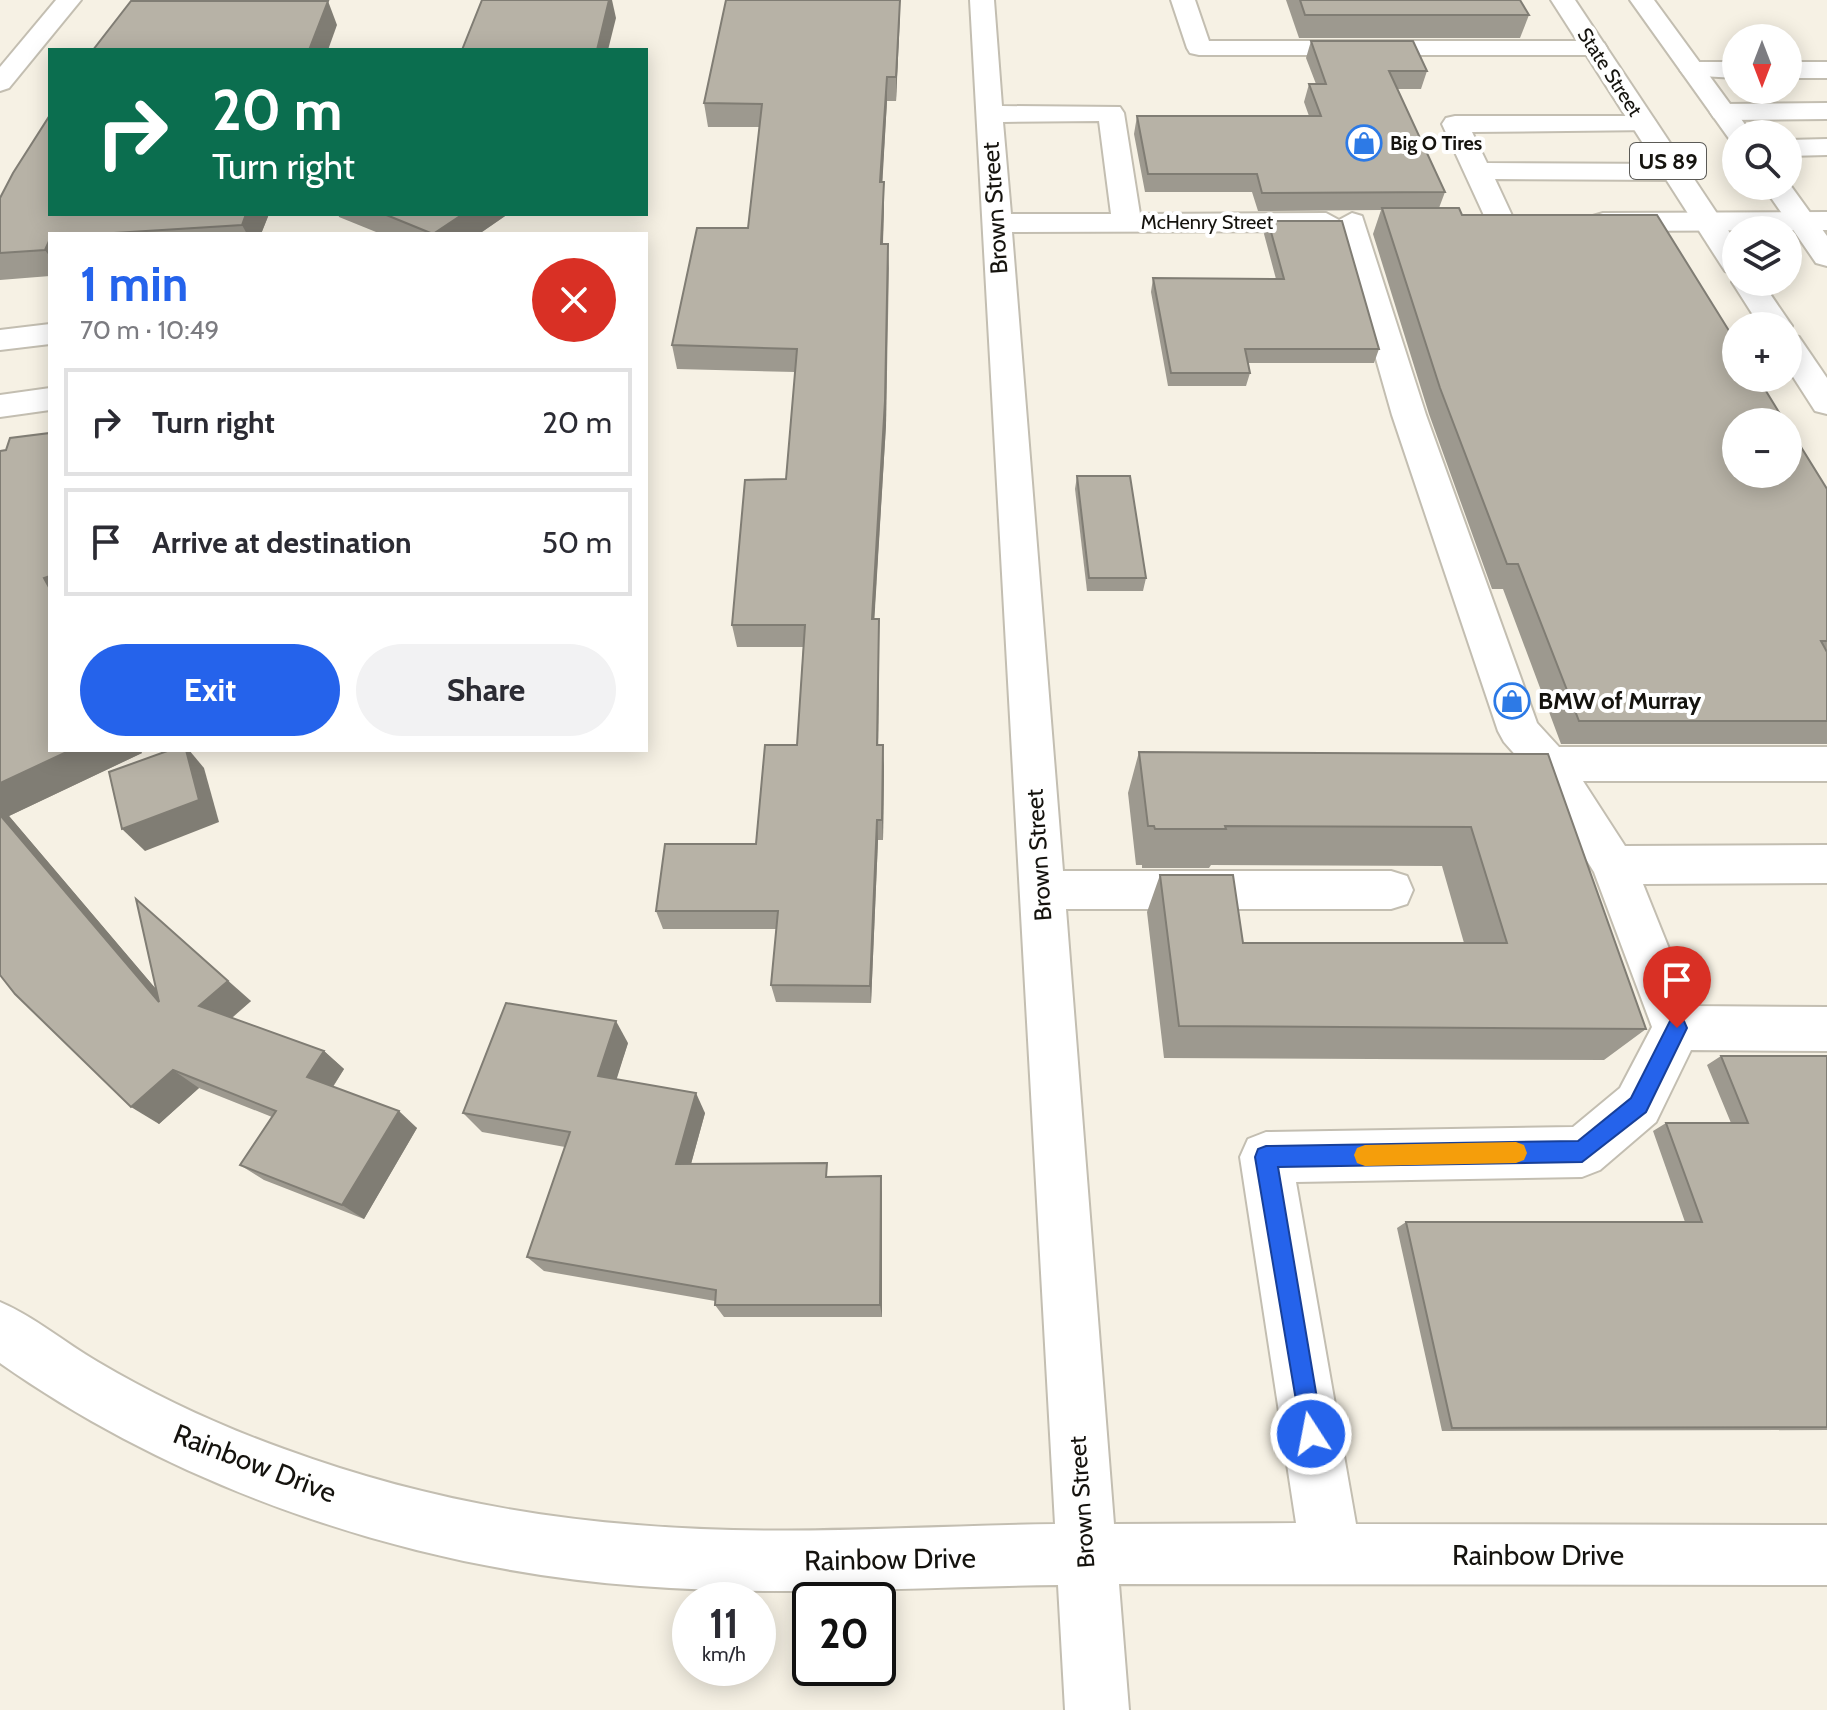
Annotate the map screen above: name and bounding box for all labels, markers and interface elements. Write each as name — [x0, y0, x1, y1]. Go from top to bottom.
street label: State Street — [1573, 23, 1648, 121]
north arrow — [1722, 24, 1802, 104]
map controls — [1722, 24, 1802, 488]
text: 20 m — [212, 76, 342, 144]
icon: right — [80, 80, 184, 184]
button: search — [1722, 120, 1802, 200]
shop icon: Big O Tires — [1345, 124, 1383, 162]
place label: Big O Tires — [1390, 131, 1482, 155]
street label: Brown Street — [975, 141, 1014, 275]
road number: US 89 — [1630, 143, 1706, 179]
text: Turn right — [212, 144, 355, 188]
street label: McHenry Street — [1141, 210, 1273, 234]
button: layers — [1722, 216, 1802, 296]
text: 1 min — [80, 255, 188, 313]
button: close — [532, 258, 616, 342]
button: + — [1722, 312, 1802, 392]
text: 70 m · 10:49 — [80, 314, 219, 346]
icon: right — [84, 400, 128, 444]
text: Turn right — [152, 404, 275, 441]
text: 20 m — [542, 404, 612, 441]
button: − — [1722, 408, 1802, 488]
icon: arrive — [84, 520, 128, 564]
text: Arrive at destination — [152, 524, 412, 561]
text: 50 m — [542, 524, 612, 561]
button: Exit — [80, 644, 340, 736]
button: Share — [356, 644, 616, 736]
shop icon: BMW of Murray — [1493, 682, 1531, 720]
place label: BMW of Murray — [1538, 686, 1701, 715]
street label: Brown Street — [1019, 788, 1058, 922]
pin — [1643, 946, 1711, 1028]
icon: arrive — [1655, 958, 1699, 1002]
position arrow — [1269, 1392, 1353, 1476]
street label: Rainbow Drive — [169, 1416, 341, 1510]
street label: Brown Street — [1062, 1435, 1101, 1569]
street label: Rainbow Drive — [1452, 1538, 1624, 1572]
street label: Rainbow Drive — [804, 1541, 976, 1577]
speed limit sign: 20 — [792, 1582, 896, 1686]
text: 11 — [709, 1599, 739, 1648]
text: km/h — [702, 1642, 746, 1666]

